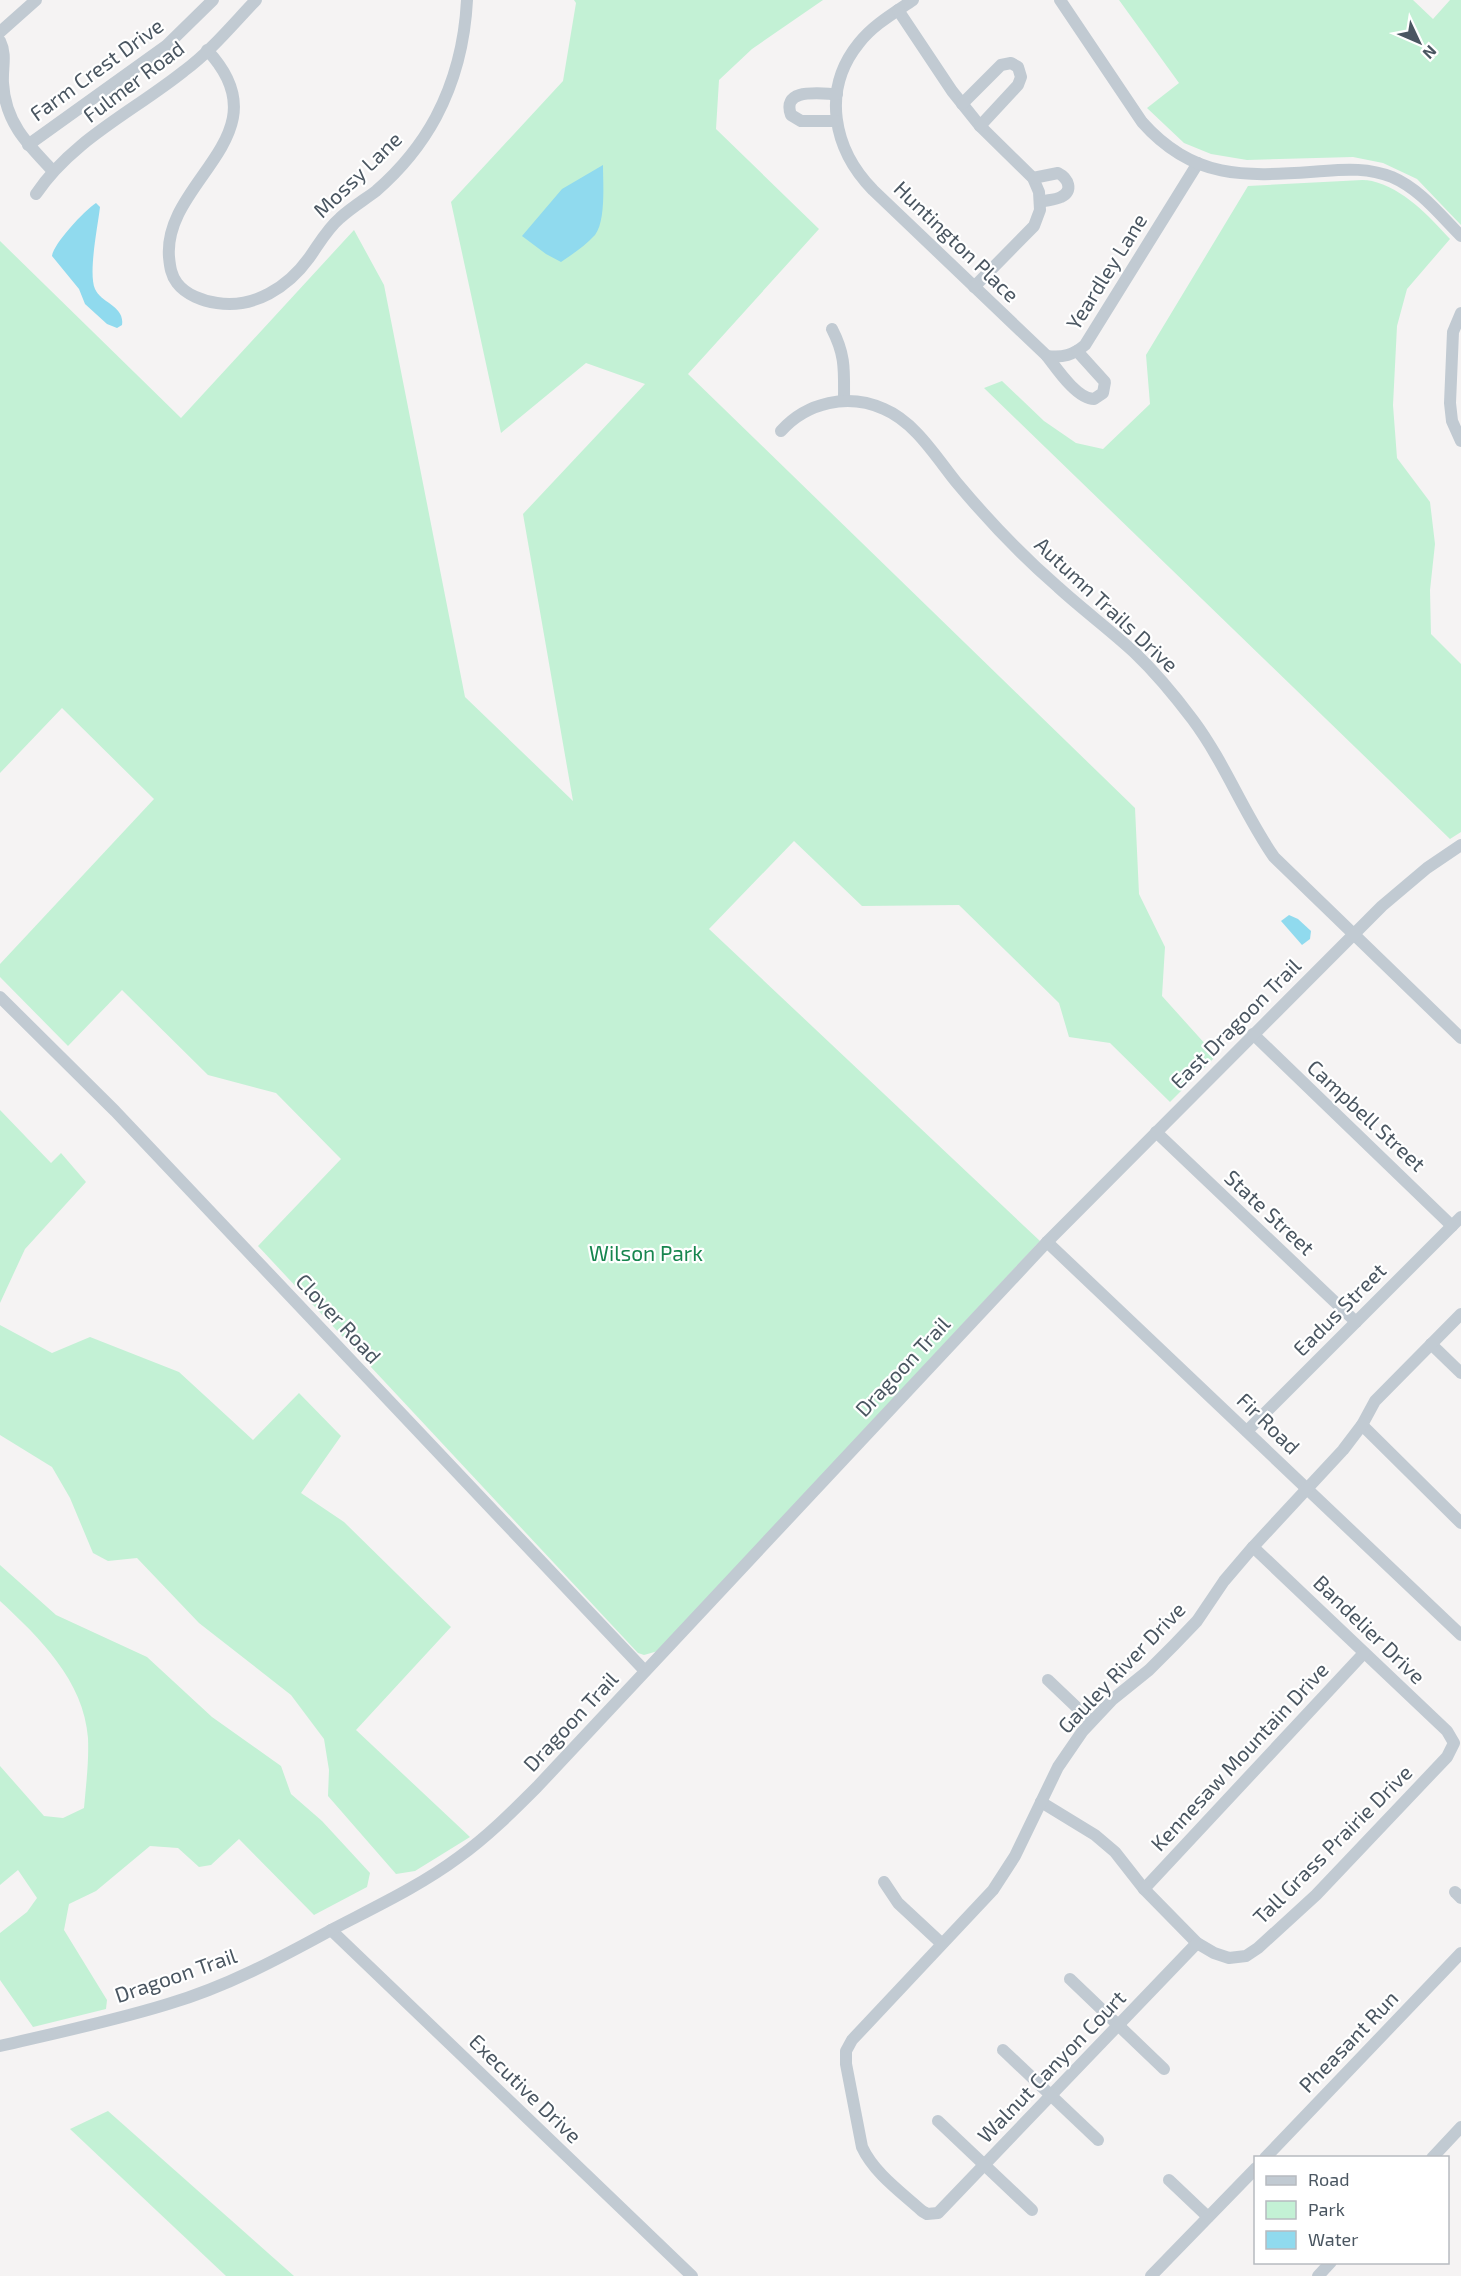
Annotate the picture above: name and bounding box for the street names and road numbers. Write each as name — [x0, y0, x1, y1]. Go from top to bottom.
street label: Farm Crest Drive — [25, 12, 168, 125]
street label: Fulmer Road — [78, 35, 188, 127]
street label: Mossy Lane — [308, 126, 406, 222]
street label: Huntington Place — [889, 175, 1025, 307]
street label: Yeardley Lane — [1060, 209, 1151, 334]
street label: Autumn Trails Drive — [1030, 531, 1184, 677]
street label: East Dragoon Trail — [1165, 952, 1306, 1093]
street label: Campbell Street — [1303, 1054, 1431, 1176]
street label: State Street — [1220, 1164, 1320, 1260]
street label: Eadus Street — [1287, 1257, 1391, 1361]
street label: Clover Road — [291, 1268, 387, 1368]
street label: Dragoon Trail — [849, 1310, 955, 1421]
street label: Fir Road — [1232, 1387, 1306, 1459]
street label: Bandelier Drive — [1309, 1569, 1431, 1688]
street label: Gauley River Drive — [1052, 1596, 1190, 1738]
street label: Kennesaw Mountain Drive — [1145, 1656, 1333, 1856]
street label: Dragoon Trail — [517, 1665, 623, 1776]
street label: Tall Grass Prairie Drive — [1247, 1759, 1417, 1929]
street label: Dragoon Trail — [111, 1942, 241, 2007]
street label: Walnut Canyon Court — [972, 1985, 1130, 2147]
street label: Pheasant Run — [1293, 1985, 1403, 2097]
street label: Executive Drive — [465, 2028, 587, 2148]

